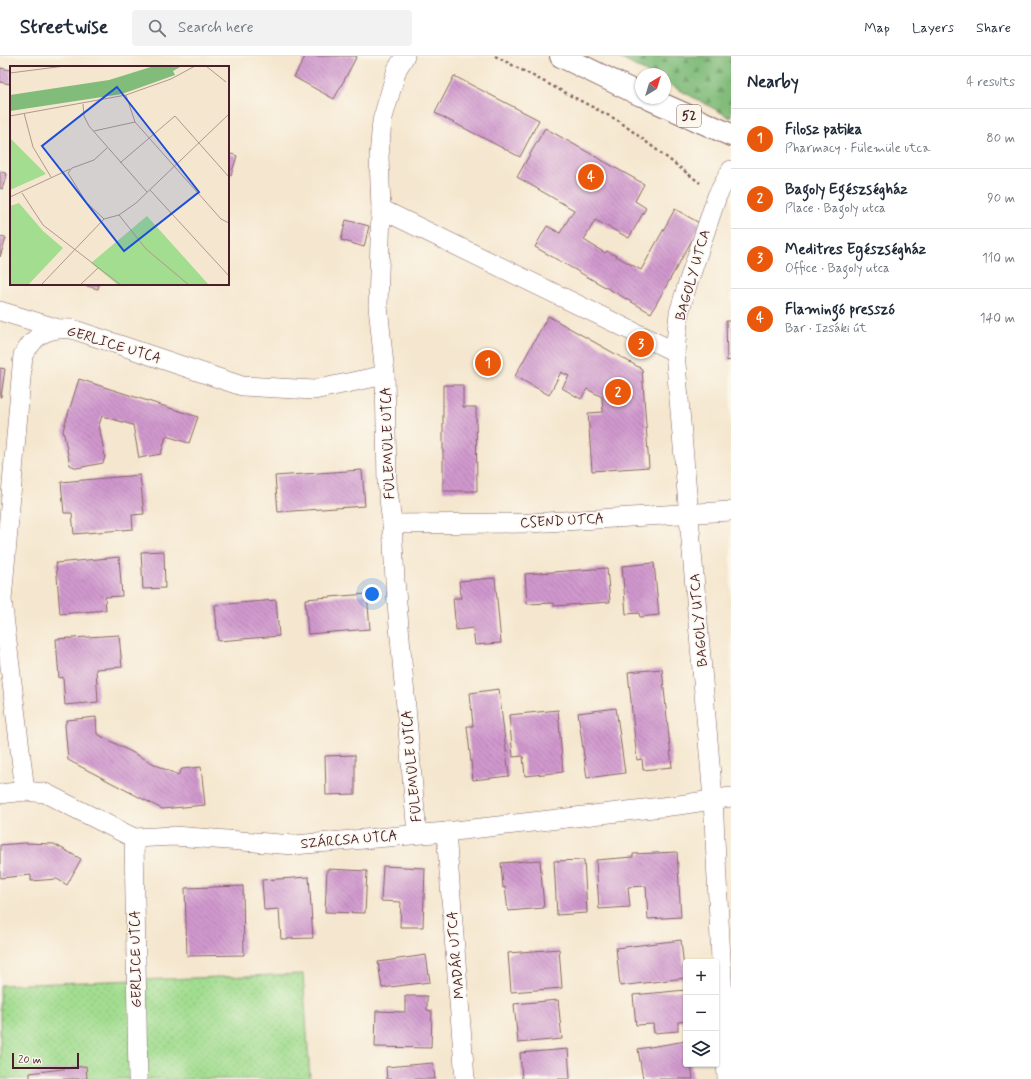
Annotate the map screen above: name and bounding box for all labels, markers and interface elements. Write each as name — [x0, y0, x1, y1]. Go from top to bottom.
search box — [132, 10, 412, 46]
text: Streetwise — [20, 15, 108, 40]
icon: search — [146, 17, 168, 39]
text: Search here — [178, 18, 254, 38]
text: Map — [864, 19, 890, 37]
text: Layers — [912, 19, 954, 37]
text: Share — [976, 19, 1011, 37]
inset map — [10, 66, 229, 285]
north arrow — [635, 68, 671, 104]
text: Nearby — [747, 71, 799, 93]
text: 4 results — [966, 74, 1015, 91]
road number: 52 — [677, 105, 701, 127]
text: Filosz patika — [785, 120, 862, 140]
text: 1 — [757, 130, 763, 147]
text: 80 m — [986, 130, 1015, 147]
text: Pharmacy · Fülemüle utca — [785, 140, 930, 157]
pin: 4 — [578, 162, 604, 192]
text: Bagoly Egészségház — [785, 180, 908, 200]
text: 2 — [757, 190, 763, 207]
text: 90 m — [987, 190, 1015, 207]
text: Place · Bagoly utca — [785, 200, 886, 217]
street label: BAGOLY UTCA — [671, 227, 715, 323]
text: Meditres Egészségház — [785, 240, 926, 260]
text: 3 — [757, 250, 763, 267]
text: 110 m — [982, 250, 1015, 267]
text: Office · Bagoly utca — [785, 260, 890, 277]
text: Flamingó presszó — [785, 300, 895, 320]
text: 4 — [756, 310, 764, 327]
text: 140 m — [980, 310, 1015, 327]
text: Bar · Izsáki út — [785, 320, 867, 337]
street label: GERLICE UTCA — [65, 322, 164, 368]
pin: 3 — [628, 329, 654, 359]
pin: 1 — [475, 348, 501, 378]
pin: 2 — [605, 377, 631, 407]
street label: FÜLEMÜLE UTCA — [377, 386, 399, 500]
street label: CSEND UTCA — [519, 510, 605, 532]
street label: BAGOLY UTCA — [686, 572, 712, 668]
your location — [362, 584, 382, 604]
street label: FÜLEMÜLE UTCA — [398, 709, 426, 823]
street label: SZÁRCSA UTCA — [300, 827, 398, 853]
street label: GERLICE UTCA — [126, 910, 146, 1008]
street label: MADÁR UTCA — [443, 910, 469, 1000]
map controls — [683, 959, 719, 1067]
button: + — [683, 959, 719, 995]
button: − — [683, 995, 719, 1031]
button: layers — [683, 1031, 719, 1067]
scale bar — [12, 1051, 79, 1070]
text: 20 m — [18, 1053, 41, 1067]

